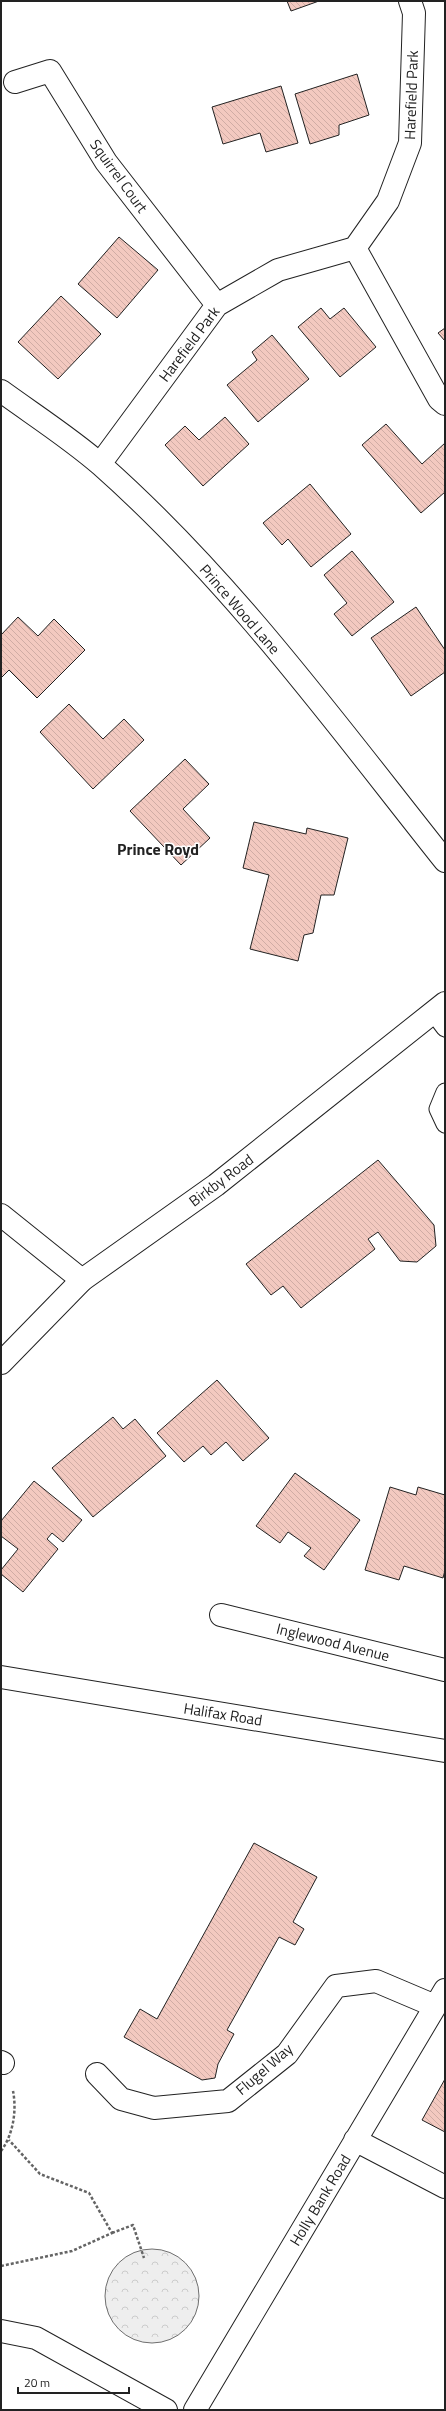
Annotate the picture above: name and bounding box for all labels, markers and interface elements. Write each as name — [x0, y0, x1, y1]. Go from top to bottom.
street label: Harefield Park — [398, 50, 424, 140]
street label: Squirrel Court — [84, 134, 154, 218]
street label: Harefield Park — [153, 301, 225, 387]
street label: Prince Wood Lane — [194, 559, 286, 659]
district label: Prince Royd — [117, 837, 199, 861]
street label: Birkby Road — [184, 1148, 258, 1212]
street label: Inglewood Avenue — [274, 1617, 392, 1667]
street label: Halifax Road — [182, 1696, 264, 1732]
street label: Flugel Way — [230, 2038, 298, 2100]
street label: Holly Bank Road — [284, 2150, 356, 2250]
scale bar — [18, 2369, 129, 2395]
text: 20 m — [24, 2373, 50, 2392]

